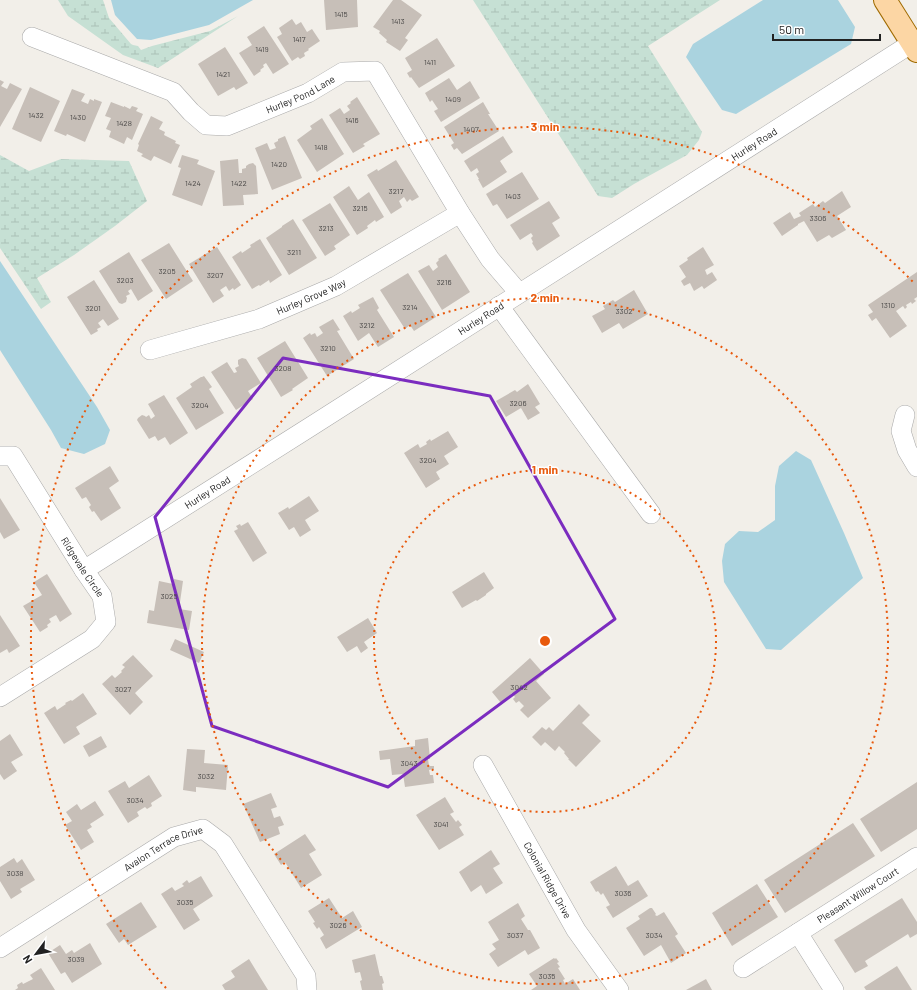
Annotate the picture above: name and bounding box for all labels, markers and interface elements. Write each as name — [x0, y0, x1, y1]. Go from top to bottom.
house number: 1415 — [334, 9, 348, 19]
house number: 1413 — [391, 16, 405, 26]
scale bar — [773, 16, 880, 42]
text: 50 m — [779, 22, 804, 36]
house number: 1417 — [292, 34, 306, 44]
house number: 1419 — [255, 44, 269, 54]
house number: 1411 — [424, 57, 436, 67]
house number: 1421 — [216, 69, 230, 79]
street label: Hurley Pond Lane — [264, 72, 337, 116]
house number: 1409 — [445, 94, 461, 104]
house number: 1432 — [28, 110, 44, 120]
house number: 1430 — [70, 112, 86, 122]
house number: 1416 — [345, 115, 359, 125]
house number: 1428 — [116, 118, 132, 128]
text: 3 min — [531, 119, 559, 133]
house number: 1407 — [463, 124, 479, 134]
street label: Hurley Road — [729, 125, 779, 163]
house number: 1418 — [314, 142, 328, 152]
house number: 1420 — [271, 159, 287, 169]
house number: 1424 — [185, 178, 201, 188]
house number: 1422 — [231, 178, 247, 188]
house number: 3217 — [389, 186, 404, 196]
house number: 1403 — [505, 191, 521, 201]
house number: 3215 — [352, 203, 368, 213]
house number: 3306 — [810, 213, 826, 223]
house number: 3213 — [318, 223, 334, 233]
house number: 3211 — [287, 247, 301, 257]
house number: 3205 — [158, 266, 176, 276]
house number: 3207 — [207, 270, 224, 280]
house number: 3203 — [116, 275, 134, 285]
street label: Hurley Grove Way — [274, 275, 348, 317]
house number: 3216 — [436, 277, 452, 287]
text: 2 min — [531, 290, 559, 304]
street label: Hurley Road — [456, 299, 506, 337]
house number: 1310 — [881, 300, 895, 310]
house number: 3214 — [402, 302, 418, 312]
house number: 3201 — [85, 303, 101, 313]
house number: 3302 — [615, 306, 633, 316]
house number: 3212 — [359, 320, 375, 330]
house number: 3210 — [320, 343, 336, 353]
house number: 3208 — [274, 363, 292, 373]
house number: 3206 — [509, 398, 527, 408]
house number: 3204 — [191, 400, 209, 410]
house number: 3204 — [419, 455, 437, 465]
text: 1 min — [532, 462, 558, 476]
street label: Hurley Road — [182, 473, 232, 511]
street label: Ridgevale Circle — [59, 535, 107, 599]
house number: 3025 — [160, 591, 178, 601]
centre of rings — [538, 634, 552, 648]
house number: 3042 — [510, 682, 528, 692]
house number: 3027 — [115, 684, 132, 694]
house number: 3043 — [400, 758, 418, 768]
house number: 3032 — [197, 771, 215, 781]
house number: 3034 — [126, 795, 144, 805]
house number: 3041 — [433, 819, 449, 829]
street label: Avalon Terrace Drive — [121, 823, 204, 874]
street label: Colonial Ridge Drive — [522, 840, 574, 920]
street label: Pleasant Willow Court — [815, 864, 901, 925]
house number: 3038 — [7, 868, 23, 878]
house number: 3036 — [615, 888, 631, 898]
house number: 3035 — [177, 897, 193, 907]
house number: 3026 — [329, 920, 347, 930]
house number: 3037 — [507, 930, 523, 940]
house number: 3034 — [645, 930, 663, 940]
north arrow — [16, 934, 56, 974]
text: N — [20, 953, 35, 966]
house number: 3039 — [68, 954, 84, 964]
house number: 3035 — [539, 971, 555, 981]

